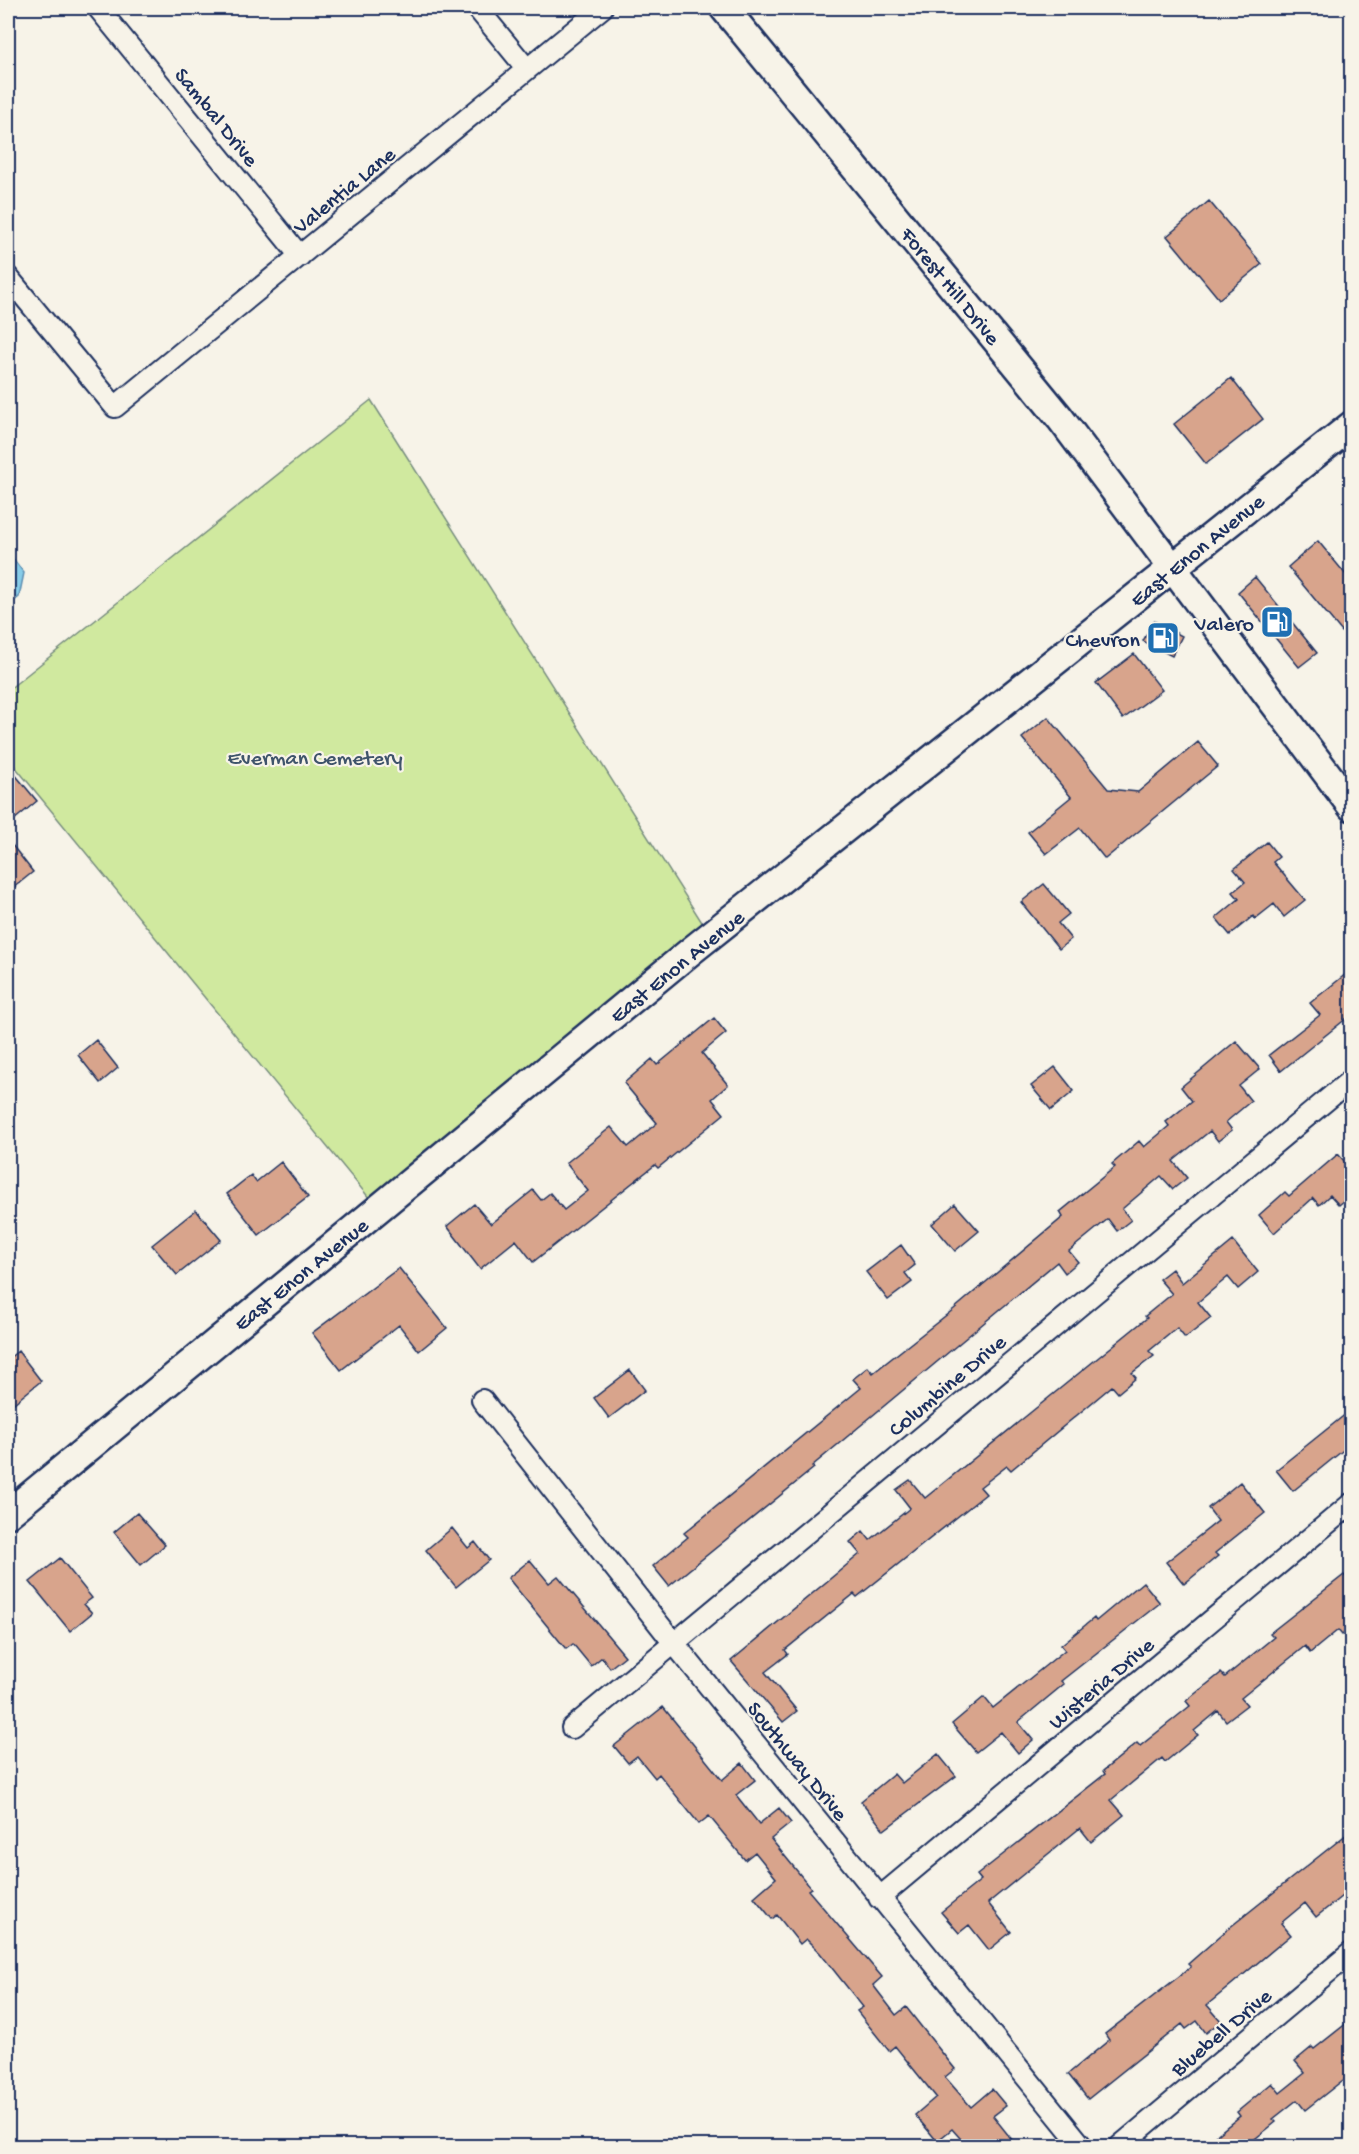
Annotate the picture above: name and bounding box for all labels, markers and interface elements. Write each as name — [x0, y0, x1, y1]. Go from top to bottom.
street label: Sambal Drive — [167, 64, 263, 174]
street label: Valentia Lane — [288, 142, 403, 242]
street label: Forest Hill Drive — [893, 222, 1005, 352]
street label: East Enon Avenue — [1126, 489, 1272, 614]
fuel station icon: Valero — [1259, 604, 1295, 640]
place label: Valero — [1193, 613, 1254, 639]
fuel station icon: Chevron — [1145, 620, 1181, 656]
place label: Chevron — [1066, 629, 1141, 655]
park label: Everman Cemetery — [227, 747, 403, 773]
street label: East Enon Avenue — [606, 905, 752, 1030]
street label: East Enon Avenue — [230, 1213, 376, 1338]
street label: Columbine Drive — [884, 1330, 1013, 1444]
street label: Wisteria Drive — [1044, 1633, 1161, 1737]
street label: Southway Drive — [740, 1698, 852, 1828]
street label: Bluebell Drive — [1166, 1984, 1279, 2084]

